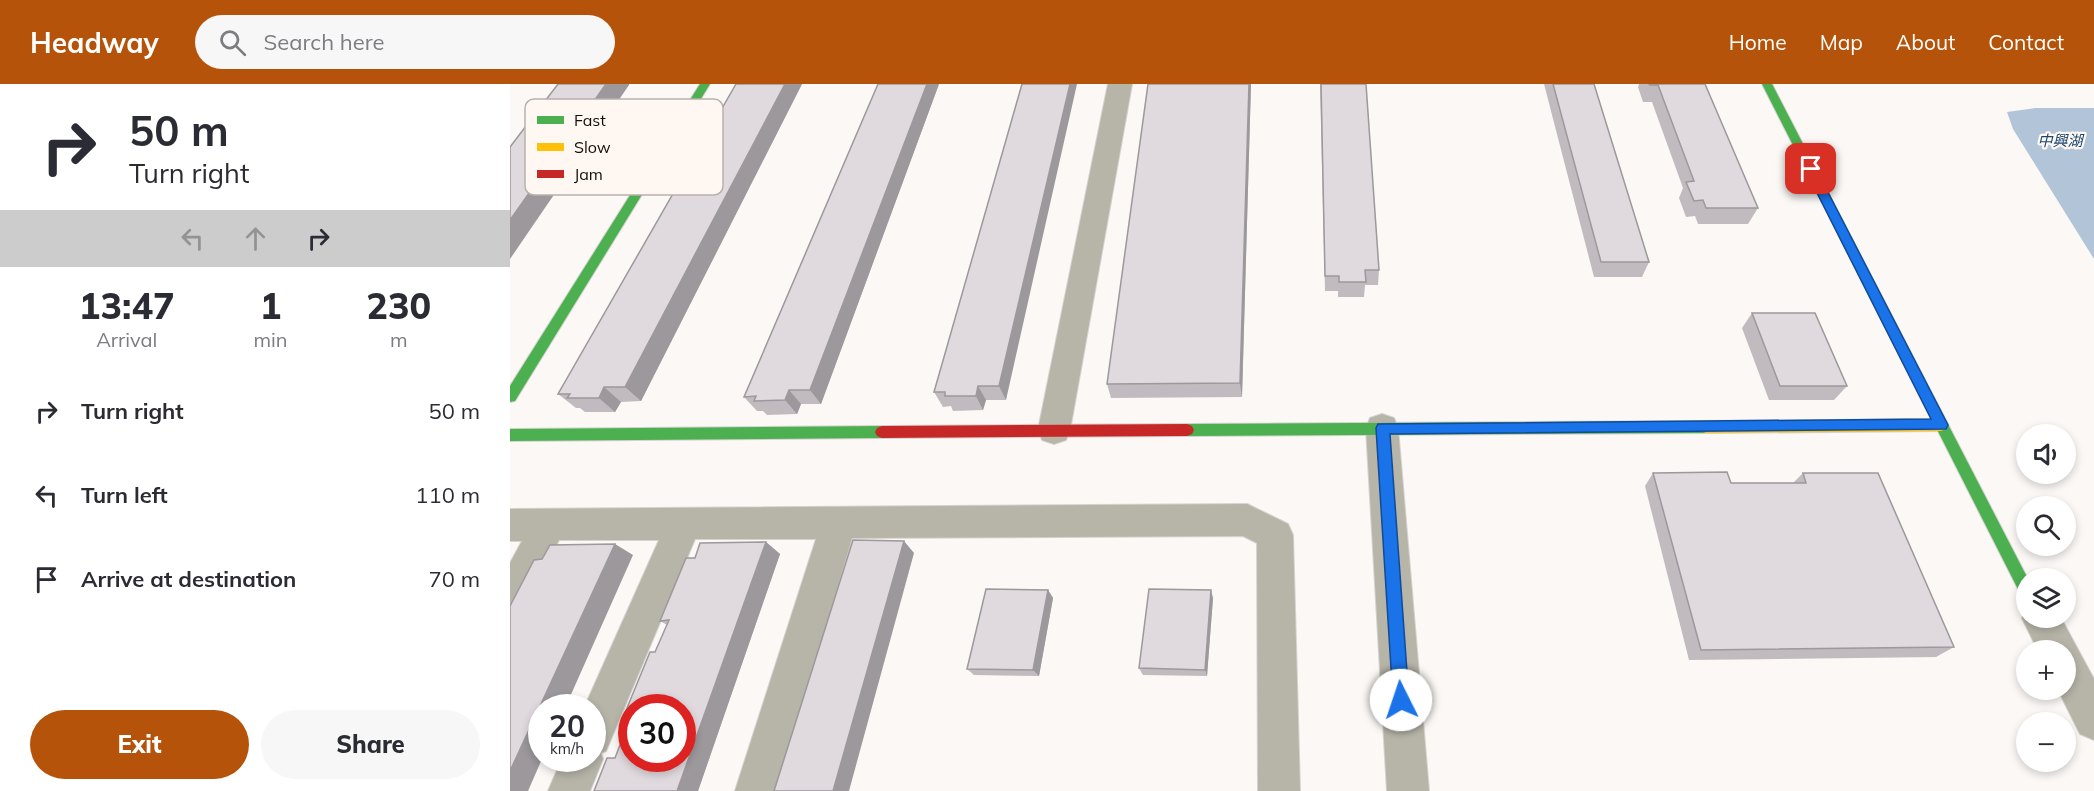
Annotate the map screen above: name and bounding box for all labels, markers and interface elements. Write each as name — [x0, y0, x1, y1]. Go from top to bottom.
search box — [195, 15, 615, 69]
text: Headway — [30, 25, 159, 60]
icon: search — [216, 26, 249, 59]
text: Search here — [264, 28, 385, 56]
text: Home — [1729, 29, 1787, 55]
text: Map — [1820, 29, 1863, 55]
text: About — [1896, 29, 1955, 55]
text: Contact — [1988, 29, 2064, 55]
legend — [525, 99, 723, 195]
text: 50 m — [129, 104, 229, 157]
icon: right — [30, 108, 108, 186]
text: Fast — [574, 110, 606, 130]
water label: 中興湖 — [2037, 131, 2084, 150]
text: Slow — [574, 137, 611, 157]
pin — [1785, 143, 1836, 194]
icon: arrive — [1794, 152, 1827, 185]
text: Turn right — [129, 156, 249, 190]
text: Jam — [574, 164, 603, 184]
icon: left — [176, 222, 209, 255]
icon: ahead — [239, 222, 272, 255]
icon: right — [302, 222, 335, 255]
text: 13:47 — [79, 283, 175, 328]
text: 1 — [260, 283, 281, 328]
text: 230 — [366, 283, 431, 328]
text: Arrival — [96, 327, 157, 352]
text: min — [253, 327, 288, 352]
text: m — [390, 327, 408, 352]
icon: right — [30, 395, 63, 428]
text: Turn right — [81, 397, 184, 425]
text: 50 m — [429, 397, 480, 425]
map controls — [2016, 424, 2076, 772]
button: sound — [2016, 424, 2076, 484]
icon: left — [30, 479, 63, 512]
text: Turn left — [81, 481, 168, 509]
text: 110 m — [415, 481, 480, 509]
button: search — [2016, 496, 2076, 556]
icon: arrive — [30, 563, 63, 596]
text: Arrive at destination — [81, 565, 296, 593]
text: 70 m — [429, 565, 480, 593]
button: layers — [2016, 568, 2076, 628]
button: + — [2016, 640, 2076, 700]
position arrow — [1369, 668, 1433, 732]
speed limit sign: 30 — [618, 694, 696, 772]
text: 20 — [549, 707, 585, 745]
button: Exit — [30, 710, 249, 779]
button: Share — [261, 710, 480, 779]
button: − — [2016, 712, 2076, 772]
text: km/h — [550, 739, 584, 758]

